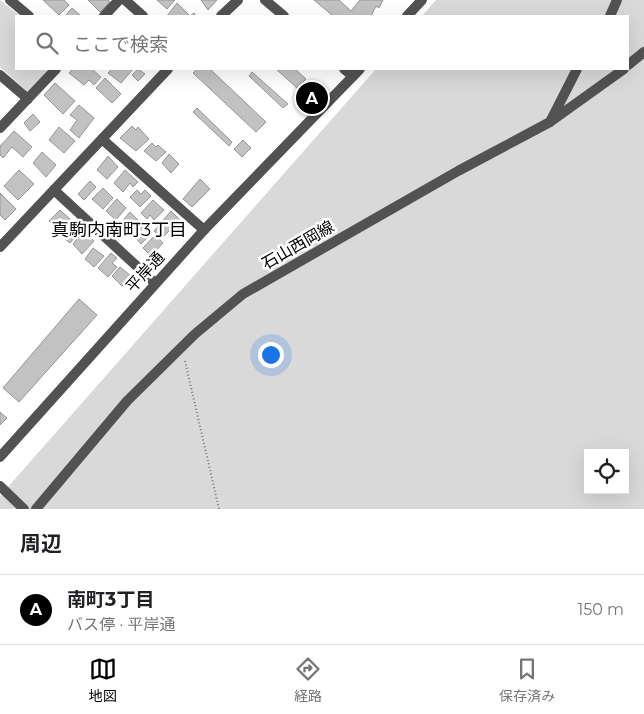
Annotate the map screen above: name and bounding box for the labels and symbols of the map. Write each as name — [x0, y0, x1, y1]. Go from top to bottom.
pin: A — [296, 79, 328, 117]
street label: 石山西岡線 — [259, 217, 337, 273]
district label: 真駒内南町3丁目 — [51, 219, 187, 241]
street label: 平岸通 — [122, 248, 168, 296]
your location — [258, 342, 284, 368]

